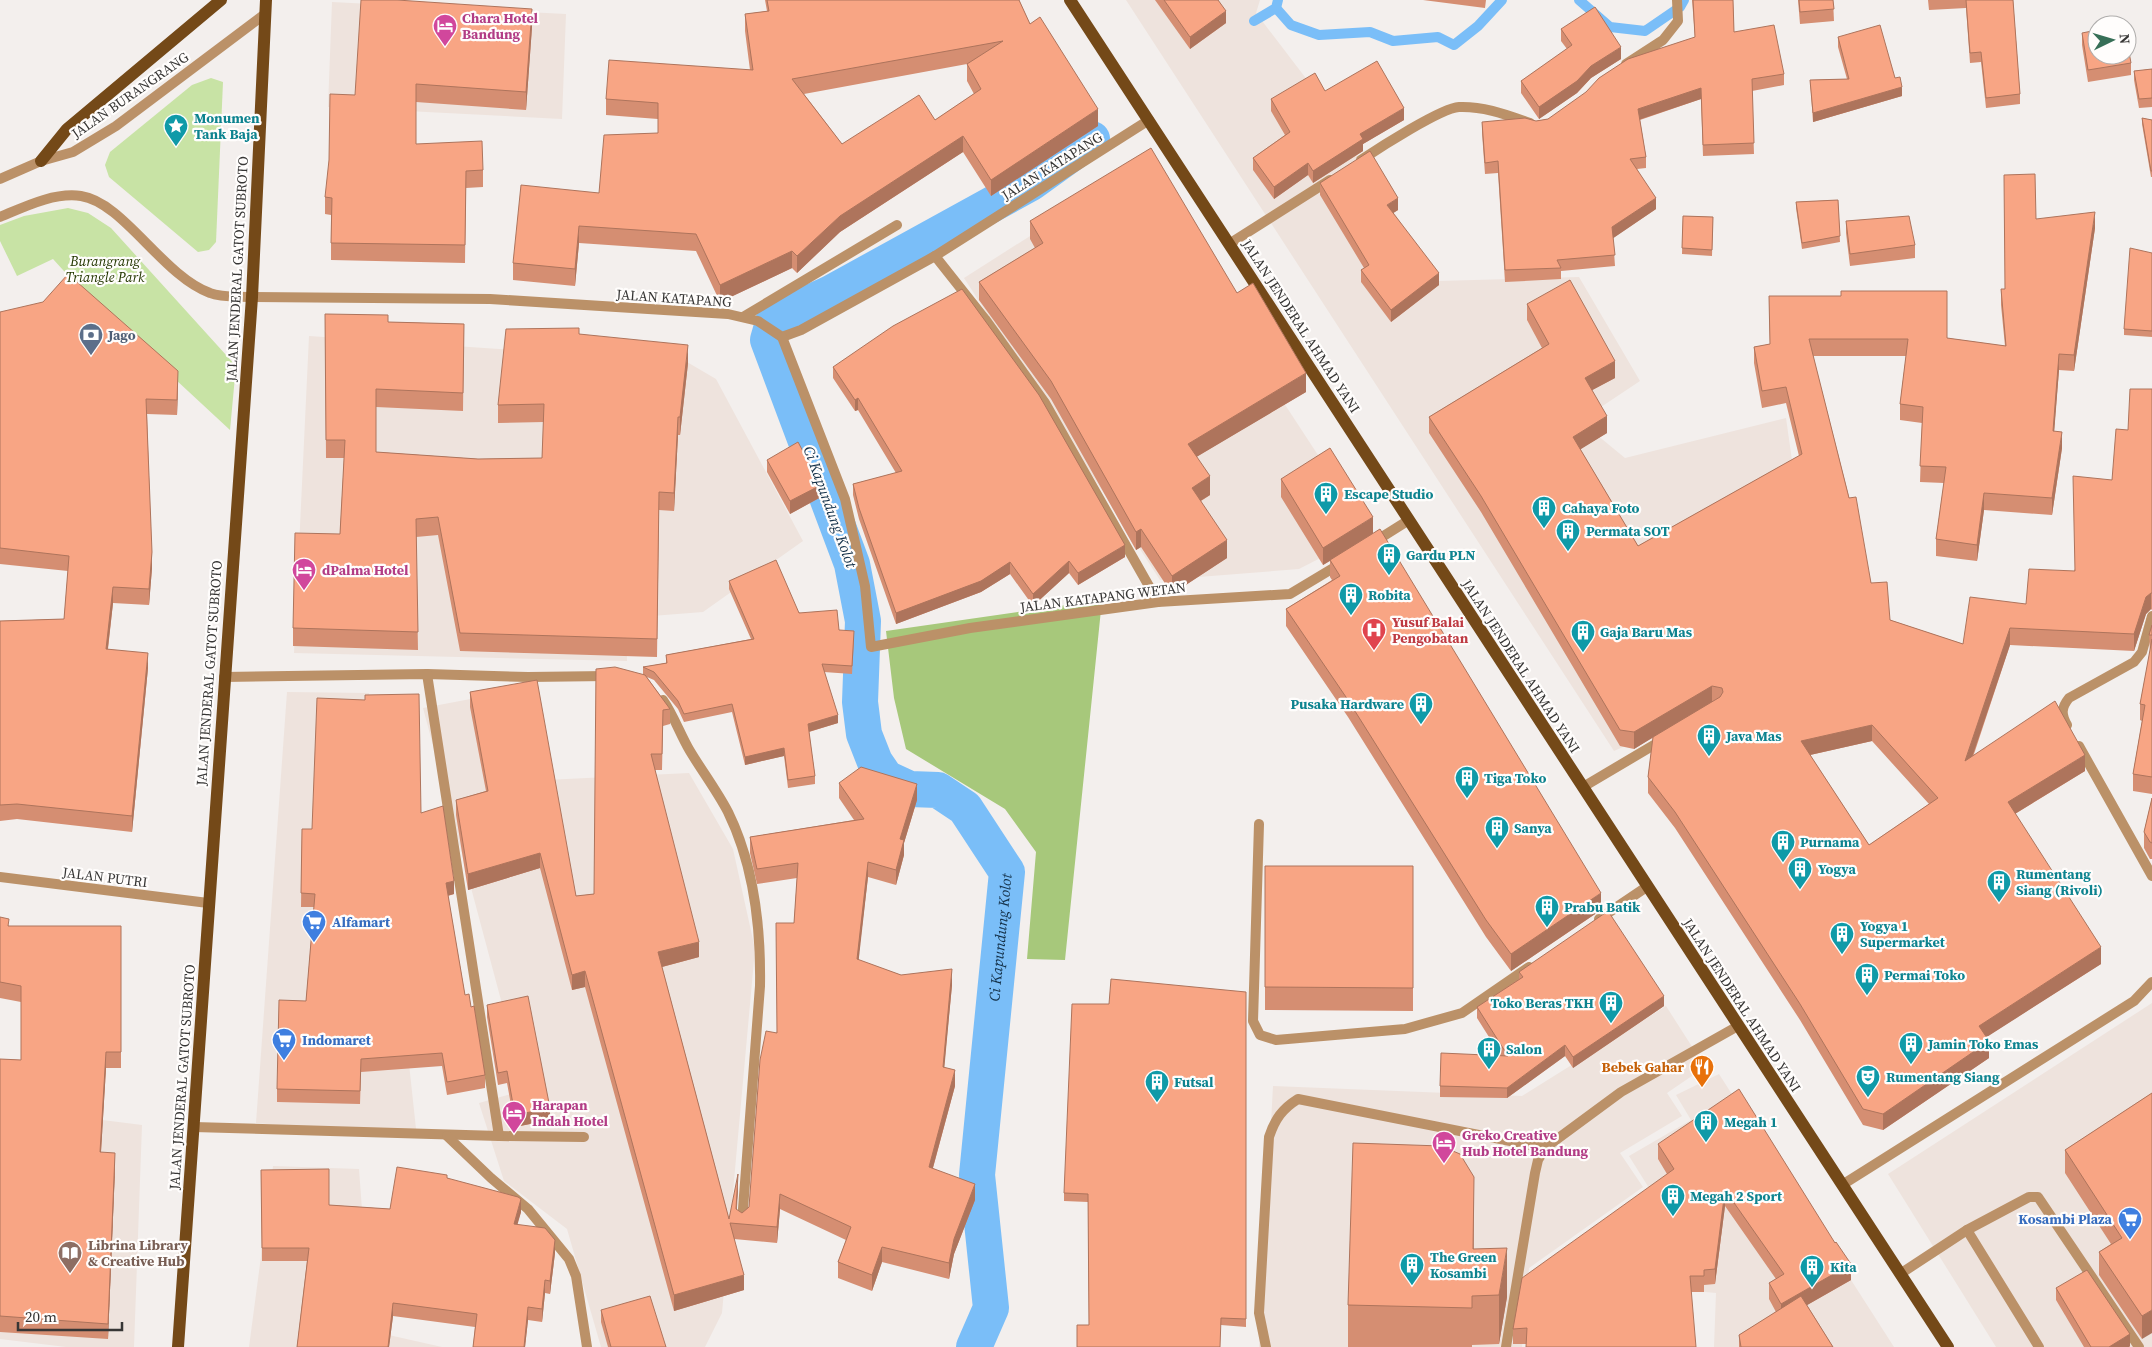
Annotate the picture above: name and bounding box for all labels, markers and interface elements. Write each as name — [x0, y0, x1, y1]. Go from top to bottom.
place label: Chara Hotel Bandung — [462, 8, 538, 44]
hotel icon: Chara Hotel Bandung — [432, 13, 458, 47]
north arrow — [2087, 15, 2137, 65]
text: N — [2115, 33, 2135, 45]
street label: JALAN BURANGRANG — [67, 47, 193, 144]
place label: Monumen Tank Baja — [194, 108, 260, 144]
place icon: Monumen Tank Baja — [163, 113, 189, 147]
street label: JALAN KATAPANG — [997, 127, 1107, 206]
street label: JALAN JENDERAL GATOT SUBROTO — [221, 156, 253, 383]
street label: JALAN JENDERAL AHMAD YANI — [1237, 234, 1365, 417]
park label: Burangrang Triangle Park — [66, 251, 145, 287]
street label: JALAN KATAPANG — [615, 284, 733, 312]
bank icon: Jago — [78, 322, 104, 356]
place label: Jago — [107, 325, 136, 345]
water label: Ci Kapundung Kolot — [799, 443, 863, 572]
building icon: Escape Studio — [1313, 481, 1339, 515]
place label: Escape Studio — [1344, 484, 1433, 504]
building icon: Cahaya Foto — [1531, 495, 1557, 529]
place label: Cahaya Foto — [1562, 498, 1640, 518]
building icon: Permata SOT — [1555, 518, 1581, 552]
place label: Permata SOT — [1586, 521, 1670, 541]
building icon: Gardu PLN — [1376, 542, 1402, 576]
place label: Gardu PLN — [1406, 545, 1476, 565]
hotel icon: dPalma Hotel — [291, 557, 317, 591]
street label: JALAN JENDERAL GATOT SUBROTO — [191, 560, 227, 787]
place label: dPalma Hotel — [322, 560, 409, 580]
street label: JALAN JENDERAL AHMAD YANI — [1457, 574, 1585, 757]
street label: JALAN KATAPANG WETAN — [1018, 577, 1187, 617]
building icon: Robita — [1338, 582, 1364, 616]
place label: Robita — [1368, 585, 1411, 605]
place label: Yusuf Balai Pengobatan — [1392, 612, 1469, 648]
hospital icon: Yusuf Balai Pengobatan — [1361, 617, 1387, 651]
building icon: Gaja Baru Mas — [1570, 619, 1596, 653]
place label: Gaja Baru Mas — [1600, 622, 1693, 642]
building icon: Pusaka Hardware — [1408, 691, 1434, 725]
place label: Pusaka Hardware — [1290, 694, 1404, 714]
building icon: Java Mas — [1696, 723, 1722, 757]
place label: Java Mas — [1725, 726, 1782, 746]
building icon: Tiga Toko — [1454, 765, 1480, 799]
place label: Tiga Toko — [1484, 768, 1547, 788]
building icon: Sanya — [1484, 815, 1510, 849]
place label: Sanya — [1514, 818, 1552, 838]
building icon: Purnama — [1770, 829, 1796, 863]
place label: Purnama — [1800, 832, 1860, 852]
building icon: Yogya — [1787, 856, 1813, 890]
place label: Yogya — [1818, 859, 1856, 879]
street label: JALAN PUTRI — [60, 862, 149, 892]
place label: Rumentang Siang (Rivoli) — [2016, 864, 2103, 900]
building icon: Rumentang Siang (Rivoli) — [1986, 869, 2012, 903]
water label: Ci Kapundung Kolot — [983, 871, 1017, 1002]
building icon: Prabu Batik — [1534, 894, 1560, 928]
place label: Prabu Batik — [1564, 897, 1641, 917]
supermarket icon: Alfamart — [301, 909, 327, 943]
place label: Alfamart — [332, 912, 391, 932]
street label: JALAN JENDERAL AHMAD YANI — [1678, 913, 1806, 1096]
place label: Yogya 1 Supermarket — [1860, 916, 1946, 952]
building icon: Yogya 1 Supermarket — [1829, 921, 1855, 955]
building icon: Permai Toko — [1854, 962, 1880, 996]
street label: JALAN JENDERAL GATOT SUBROTO — [164, 964, 200, 1191]
place label: Permai Toko — [1884, 965, 1965, 985]
building icon: Toko Beras TKH — [1598, 990, 1624, 1024]
place label: Toko Beras TKH — [1491, 993, 1594, 1013]
supermarket icon: Indomaret — [271, 1027, 297, 1061]
place label: Indomaret — [302, 1030, 372, 1050]
building icon: Jamin Toko Emas — [1898, 1031, 1924, 1065]
place label: Jamin Toko Emas — [1927, 1034, 2039, 1054]
building icon: Salon — [1476, 1036, 1502, 1070]
place label: Salon — [1506, 1039, 1542, 1059]
restaurant icon: Bebek Gahar — [1689, 1054, 1715, 1088]
place label: Bebek Gahar — [1601, 1057, 1684, 1077]
theatre icon: Rumentang Siang — [1855, 1064, 1881, 1098]
place label: Rumentang Siang — [1886, 1067, 2000, 1087]
building icon: Futsal — [1144, 1069, 1170, 1103]
place label: Futsal — [1174, 1072, 1214, 1092]
place label: Harapan Indah Hotel — [532, 1095, 609, 1131]
hotel icon: Harapan Indah Hotel — [501, 1100, 527, 1134]
building icon: Megah 1 — [1693, 1109, 1719, 1143]
place label: Megah 1 — [1724, 1112, 1778, 1132]
place label: Greko Creative Hub Hotel Bandung — [1462, 1125, 1589, 1161]
hotel icon: Greko Creative Hub Hotel Bandung — [1431, 1130, 1457, 1164]
building icon: Megah 2 Sport — [1660, 1183, 1686, 1217]
place label: Megah 2 Sport — [1690, 1186, 1783, 1206]
supermarket icon: Kosambi Plaza — [2117, 1206, 2143, 1240]
place label: Kosambi Plaza — [2018, 1209, 2113, 1229]
place label: Librina Library & Creative Hub — [88, 1235, 188, 1271]
library icon: Librina Library & Creative Hub — [57, 1240, 83, 1274]
place label: The Green Kosambi — [1430, 1247, 1497, 1283]
building icon: The Green Kosambi — [1399, 1252, 1425, 1286]
building icon: Kita — [1799, 1254, 1825, 1288]
place label: Kita — [1830, 1257, 1857, 1277]
scale bar — [18, 1300, 121, 1332]
text: 20 m — [25, 1306, 57, 1327]

